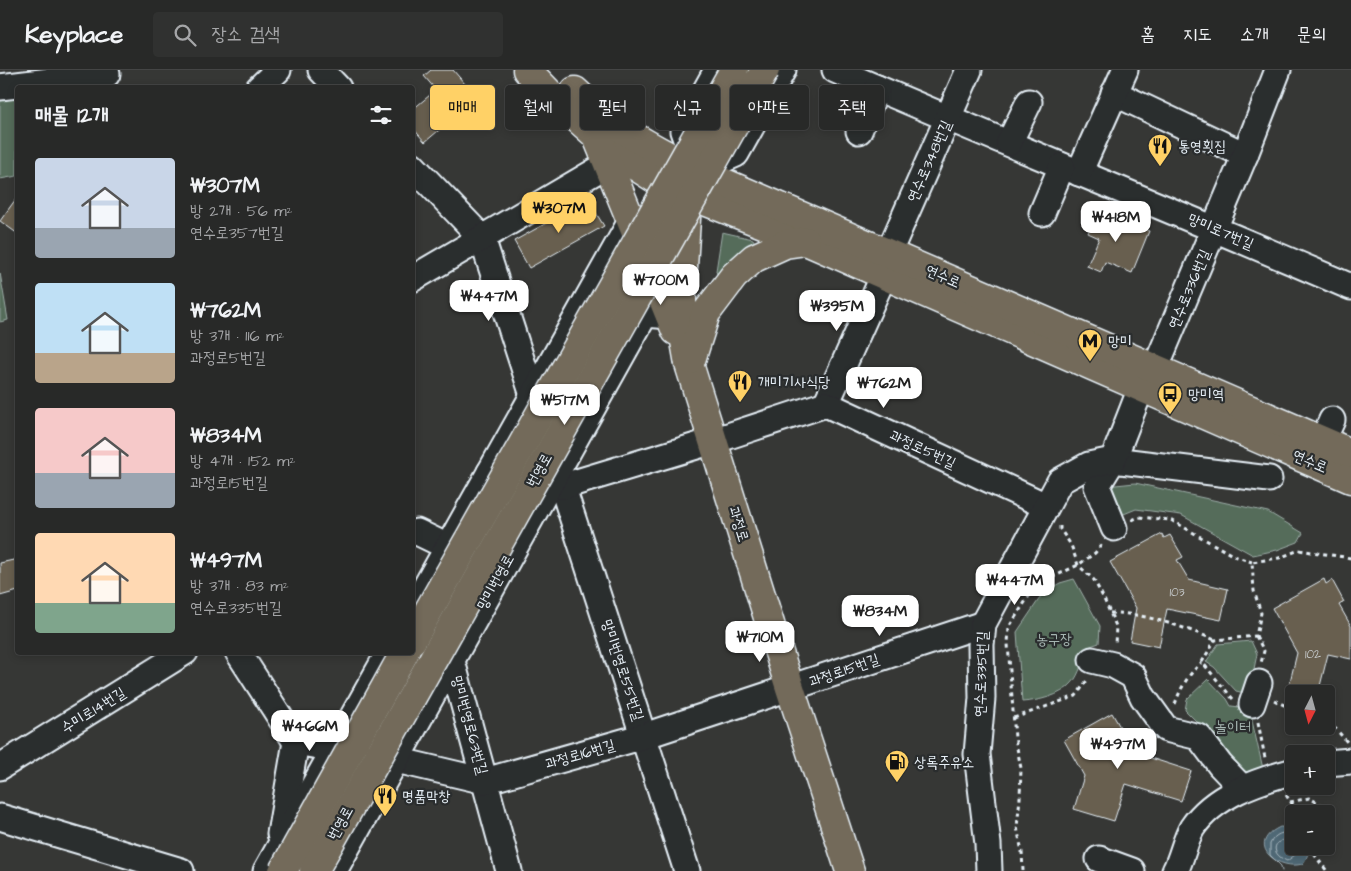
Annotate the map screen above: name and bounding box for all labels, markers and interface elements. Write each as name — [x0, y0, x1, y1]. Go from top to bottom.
search box — [153, 12, 503, 57]
text: Keyplace — [25, 18, 123, 52]
icon: search — [171, 21, 199, 49]
text: 장소 검색 — [211, 21, 280, 48]
text: 홈 — [1141, 22, 1155, 47]
text: 지도 — [1183, 22, 1212, 47]
text: 소개 — [1240, 22, 1269, 47]
text: 문의 — [1297, 22, 1326, 47]
chip: 매매 — [430, 85, 495, 130]
chip: 월세 — [505, 85, 570, 130]
chip: 필터 — [580, 85, 645, 130]
chip: 신규 — [655, 85, 720, 130]
chip: 아파트 — [730, 85, 809, 130]
chip: 주택 — [819, 85, 884, 130]
text: 매물 12개 — [35, 101, 109, 130]
icon: filters — [367, 101, 395, 129]
street label: 연수로348번길 — [902, 117, 957, 206]
restaurant icon: 통영횟집 — [1147, 133, 1173, 167]
place label: 통영횟집 — [1178, 136, 1226, 157]
text: ₩307M — [190, 171, 260, 200]
icon: home — [75, 178, 135, 238]
pin: ₩307M — [524, 191, 594, 234]
text: ₩307M — [532, 197, 586, 219]
text: 방 2개 · 56 m² — [190, 200, 293, 222]
pin: ₩418M — [1081, 200, 1151, 243]
text: ₩418M — [1092, 206, 1140, 228]
street label: 망미로7번길 — [1185, 208, 1257, 255]
text: 연수로357번길 — [190, 222, 284, 244]
street label: 연수로336번길 — [1163, 246, 1216, 332]
street label: 연수로 — [922, 259, 964, 293]
pin: ₩700M — [626, 264, 696, 306]
text: ₩700M — [633, 269, 689, 291]
pin: ₩447M — [454, 280, 524, 322]
text: ₩447M — [461, 285, 517, 307]
pin: ₩395M — [802, 290, 872, 332]
text: ₩395M — [810, 295, 864, 317]
text: ₩762M — [190, 296, 261, 325]
icon: home — [75, 303, 135, 363]
text: 방 3개 · 116 m² — [190, 325, 284, 347]
metro station icon: 망미 — [1077, 328, 1103, 362]
place label: 망미 — [1108, 331, 1132, 352]
text: 과정로5번길 — [190, 347, 266, 369]
pin: ₩762M — [849, 366, 919, 409]
restaurant icon: 개미기사식당 — [727, 369, 753, 403]
place label: 개미기사식당 — [758, 372, 830, 393]
text: ₩762M — [857, 372, 911, 394]
bus stop icon: 망미역 — [1157, 381, 1183, 415]
pin: ₩517M — [530, 384, 600, 426]
place label: 망미역 — [1188, 384, 1224, 405]
text: ₩517M — [541, 389, 589, 411]
text: ₩834M — [190, 421, 262, 450]
street label: 과정로5번길 — [886, 425, 959, 474]
icon: home — [75, 428, 135, 488]
street label: 연수로 — [1289, 445, 1331, 478]
street label: 번영로 — [521, 449, 557, 491]
text: 방 4개 · 152 m² — [190, 450, 296, 472]
text: 과정로15번길 — [190, 472, 268, 494]
street label: 과정로 — [723, 504, 754, 545]
text: ₩497M — [190, 546, 262, 575]
street label: 망미번영로 — [472, 551, 519, 614]
icon: home — [75, 553, 135, 613]
pin: ₩447M — [980, 564, 1050, 606]
text: ₩447M — [987, 569, 1043, 591]
text: 방 3개 · 83 m² — [190, 575, 289, 597]
house number: 103 — [1169, 584, 1185, 601]
pin: ₩834M — [845, 594, 915, 637]
text: 연수로335번길 — [190, 597, 282, 619]
text: ₩834M — [853, 600, 907, 622]
street label: 망미번영로55번길 — [596, 617, 649, 724]
pin: ₩710M — [725, 620, 795, 663]
text: ₩710M — [736, 626, 784, 648]
park label: 농구장 — [1036, 629, 1072, 650]
street label: 연수로335번길 — [970, 631, 993, 717]
house number: 102 — [1305, 646, 1321, 663]
street label: 과정로15번길 — [806, 649, 882, 692]
street label: 망미번영로63번길 — [446, 673, 493, 777]
street label: 수미로14번길 — [57, 682, 130, 739]
north arrow — [1285, 685, 1335, 735]
map controls — [1285, 685, 1335, 855]
pin: ₩466M — [275, 710, 345, 752]
text: ₩466M — [282, 715, 338, 737]
park label: 놀이터 — [1215, 717, 1251, 738]
pin: ₩497M — [1083, 728, 1153, 770]
text: ₩497M — [1091, 733, 1145, 755]
street label: 과정로16번길 — [543, 735, 617, 774]
button: + — [1285, 745, 1335, 795]
fuel station icon: 상록주유소 — [884, 749, 910, 783]
place label: 상록주유소 — [914, 752, 974, 773]
restaurant icon: 명품막창 — [372, 783, 398, 817]
place label: 명품막창 — [402, 786, 450, 807]
street label: 번영로 — [322, 802, 358, 844]
button: − — [1285, 805, 1335, 855]

